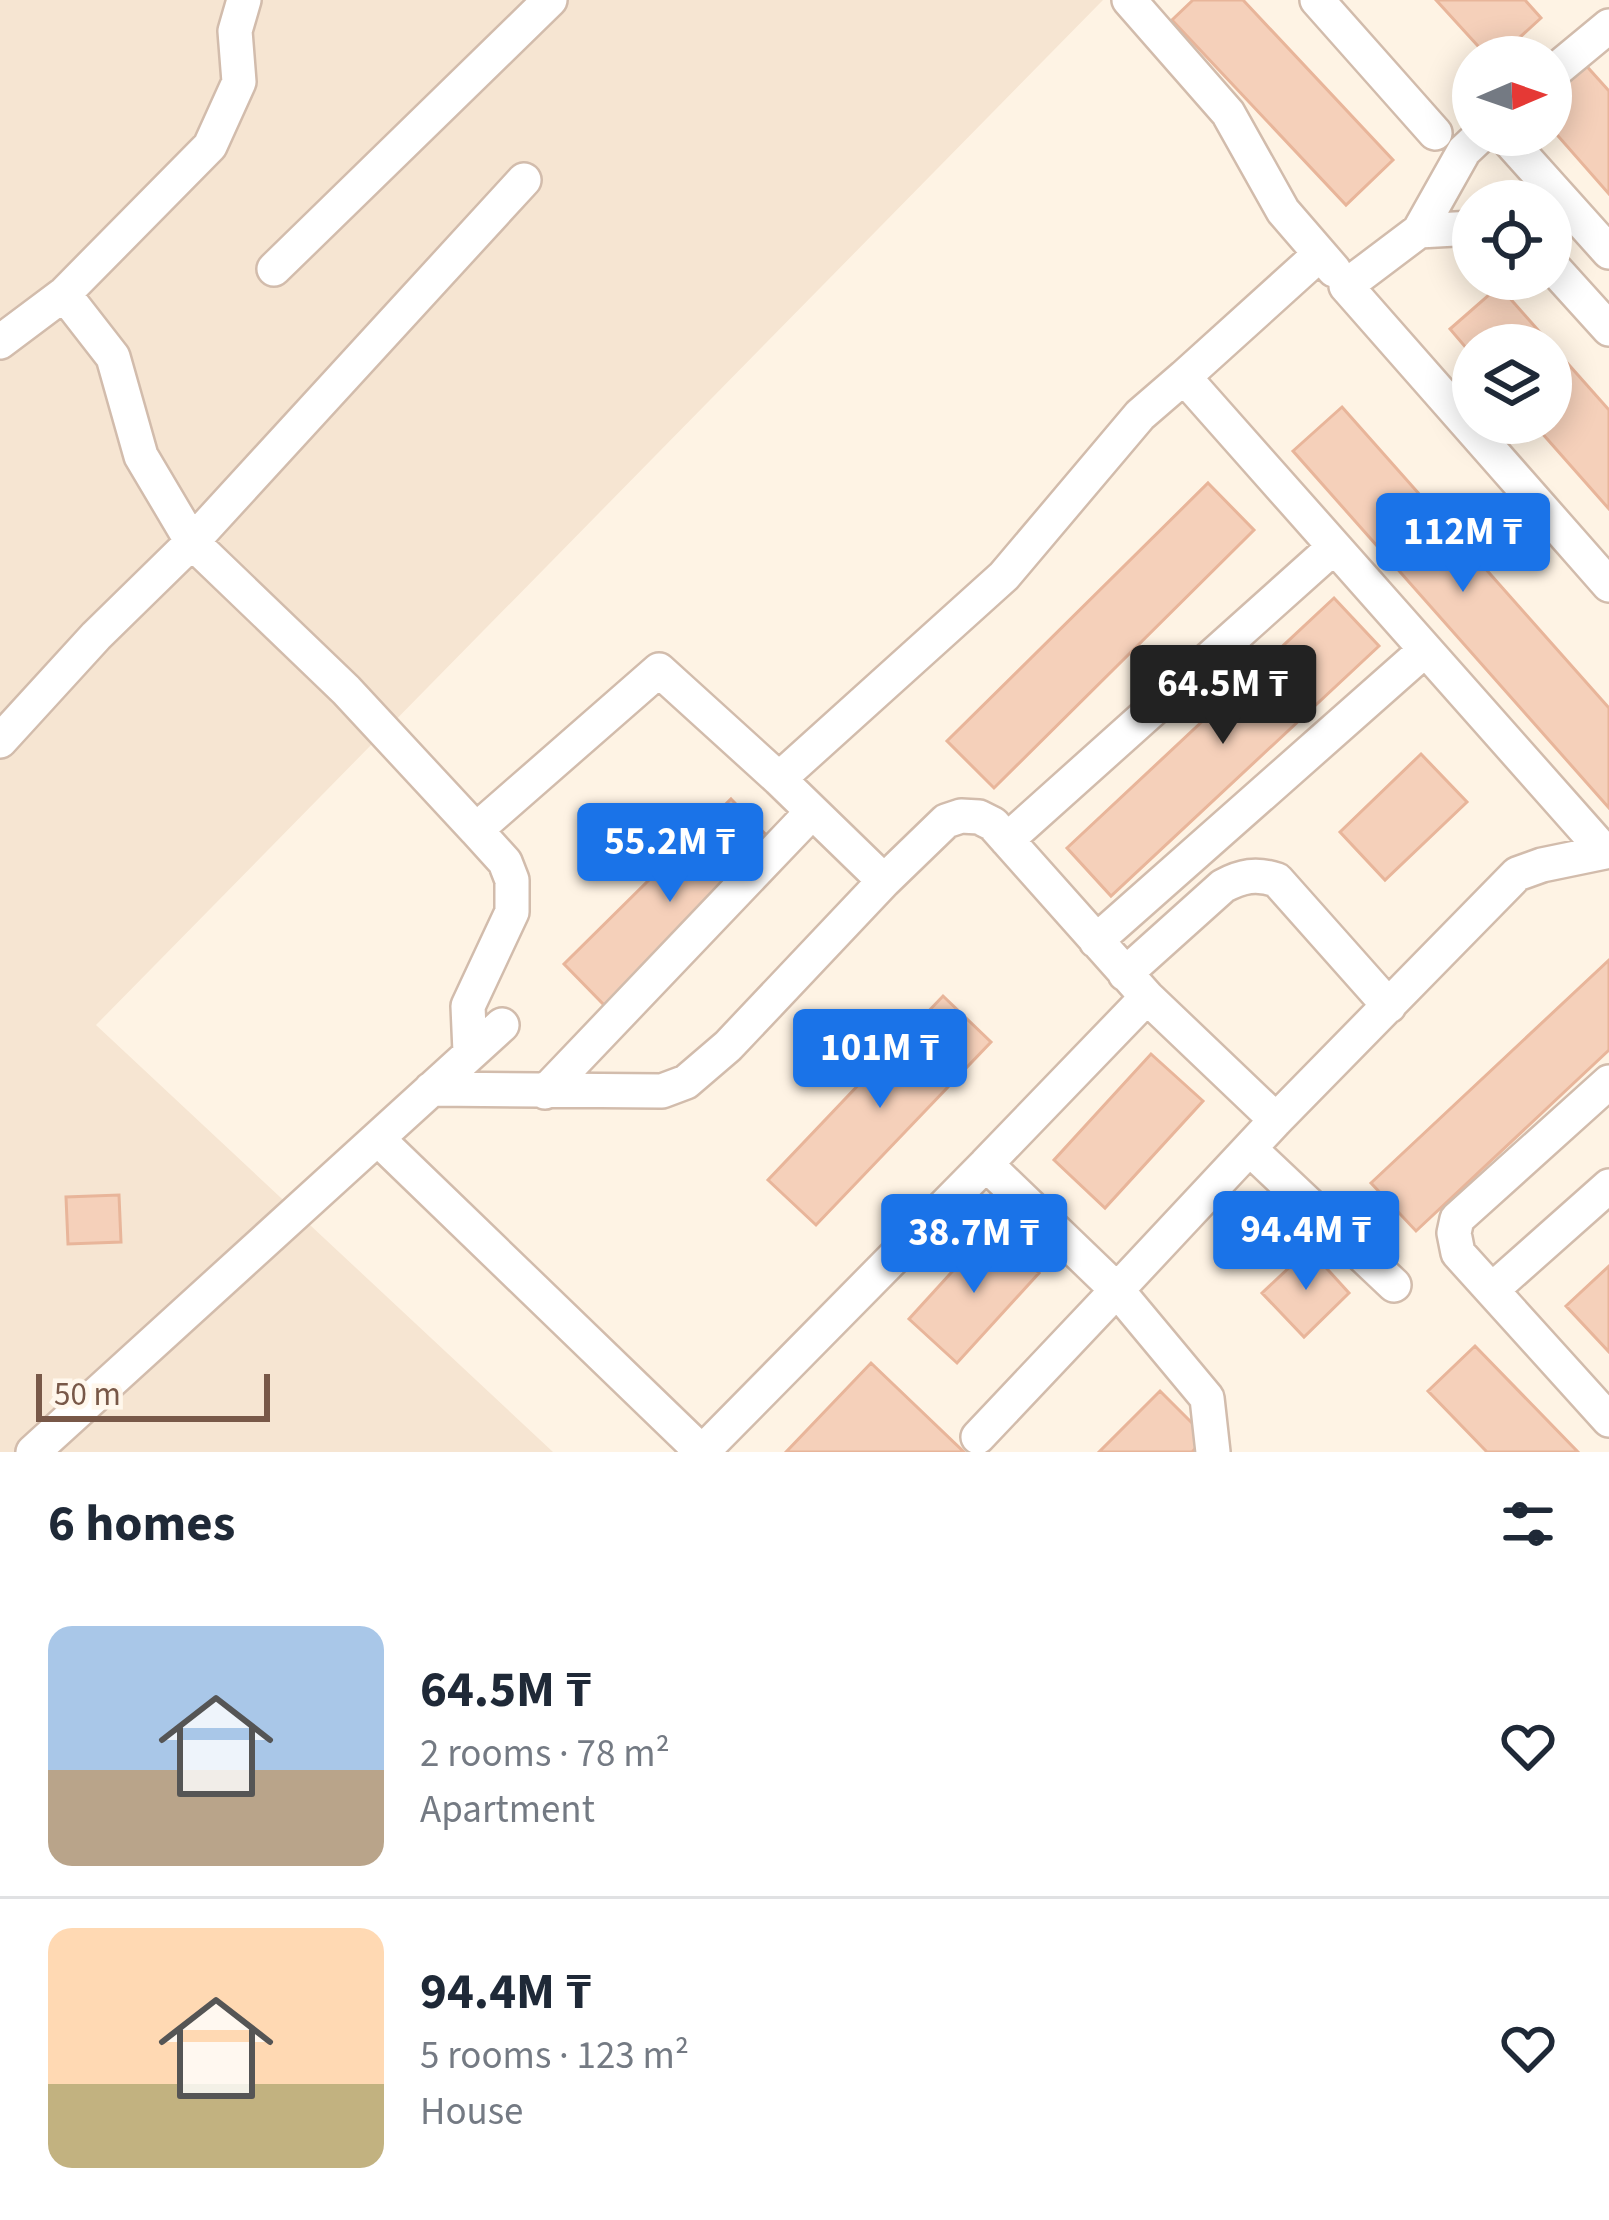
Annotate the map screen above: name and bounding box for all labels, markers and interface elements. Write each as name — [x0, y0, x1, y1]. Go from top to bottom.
north arrow — [1452, 36, 1572, 156]
map controls — [1452, 36, 1572, 444]
button: locate — [1452, 180, 1572, 300]
button: layers — [1452, 324, 1572, 444]
pin: 112M ₸ — [1365, 493, 1561, 595]
text: 112M ₸ — [1403, 504, 1523, 560]
pin: 64.5M ₸ — [1112, 645, 1334, 747]
text: 64.5M ₸ — [1157, 656, 1289, 712]
pin: 55.2M ₸ — [559, 803, 781, 905]
text: 55.2M ₸ — [604, 814, 736, 870]
pin: 101M ₸ — [782, 1009, 978, 1111]
text: 101M ₸ — [820, 1020, 940, 1076]
pin: 94.4M ₸ — [1195, 1191, 1417, 1293]
pin: 38.7M ₸ — [863, 1194, 1085, 1296]
text: 94.4M ₸ — [1240, 1202, 1372, 1258]
text: 38.7M ₸ — [908, 1205, 1040, 1261]
scale bar — [36, 1368, 270, 1421]
text: 50 m — [54, 1371, 121, 1418]
text: 6 homes — [48, 1488, 235, 1560]
icon: filters — [1495, 1491, 1561, 1557]
text: 64.5M ₸ — [420, 1654, 592, 1726]
icon: home — [144, 1674, 288, 1818]
icon: heart — [1495, 1713, 1561, 1779]
text: 2 rooms · 78 m² — [420, 1726, 670, 1782]
text: Apartment — [420, 1782, 595, 1838]
text: 94.4M ₸ — [420, 1956, 592, 2028]
icon: home — [144, 1976, 288, 2120]
icon: heart — [1495, 2015, 1561, 2081]
text: 5 rooms · 123 m² — [420, 2028, 689, 2084]
text: House — [420, 2084, 523, 2140]

